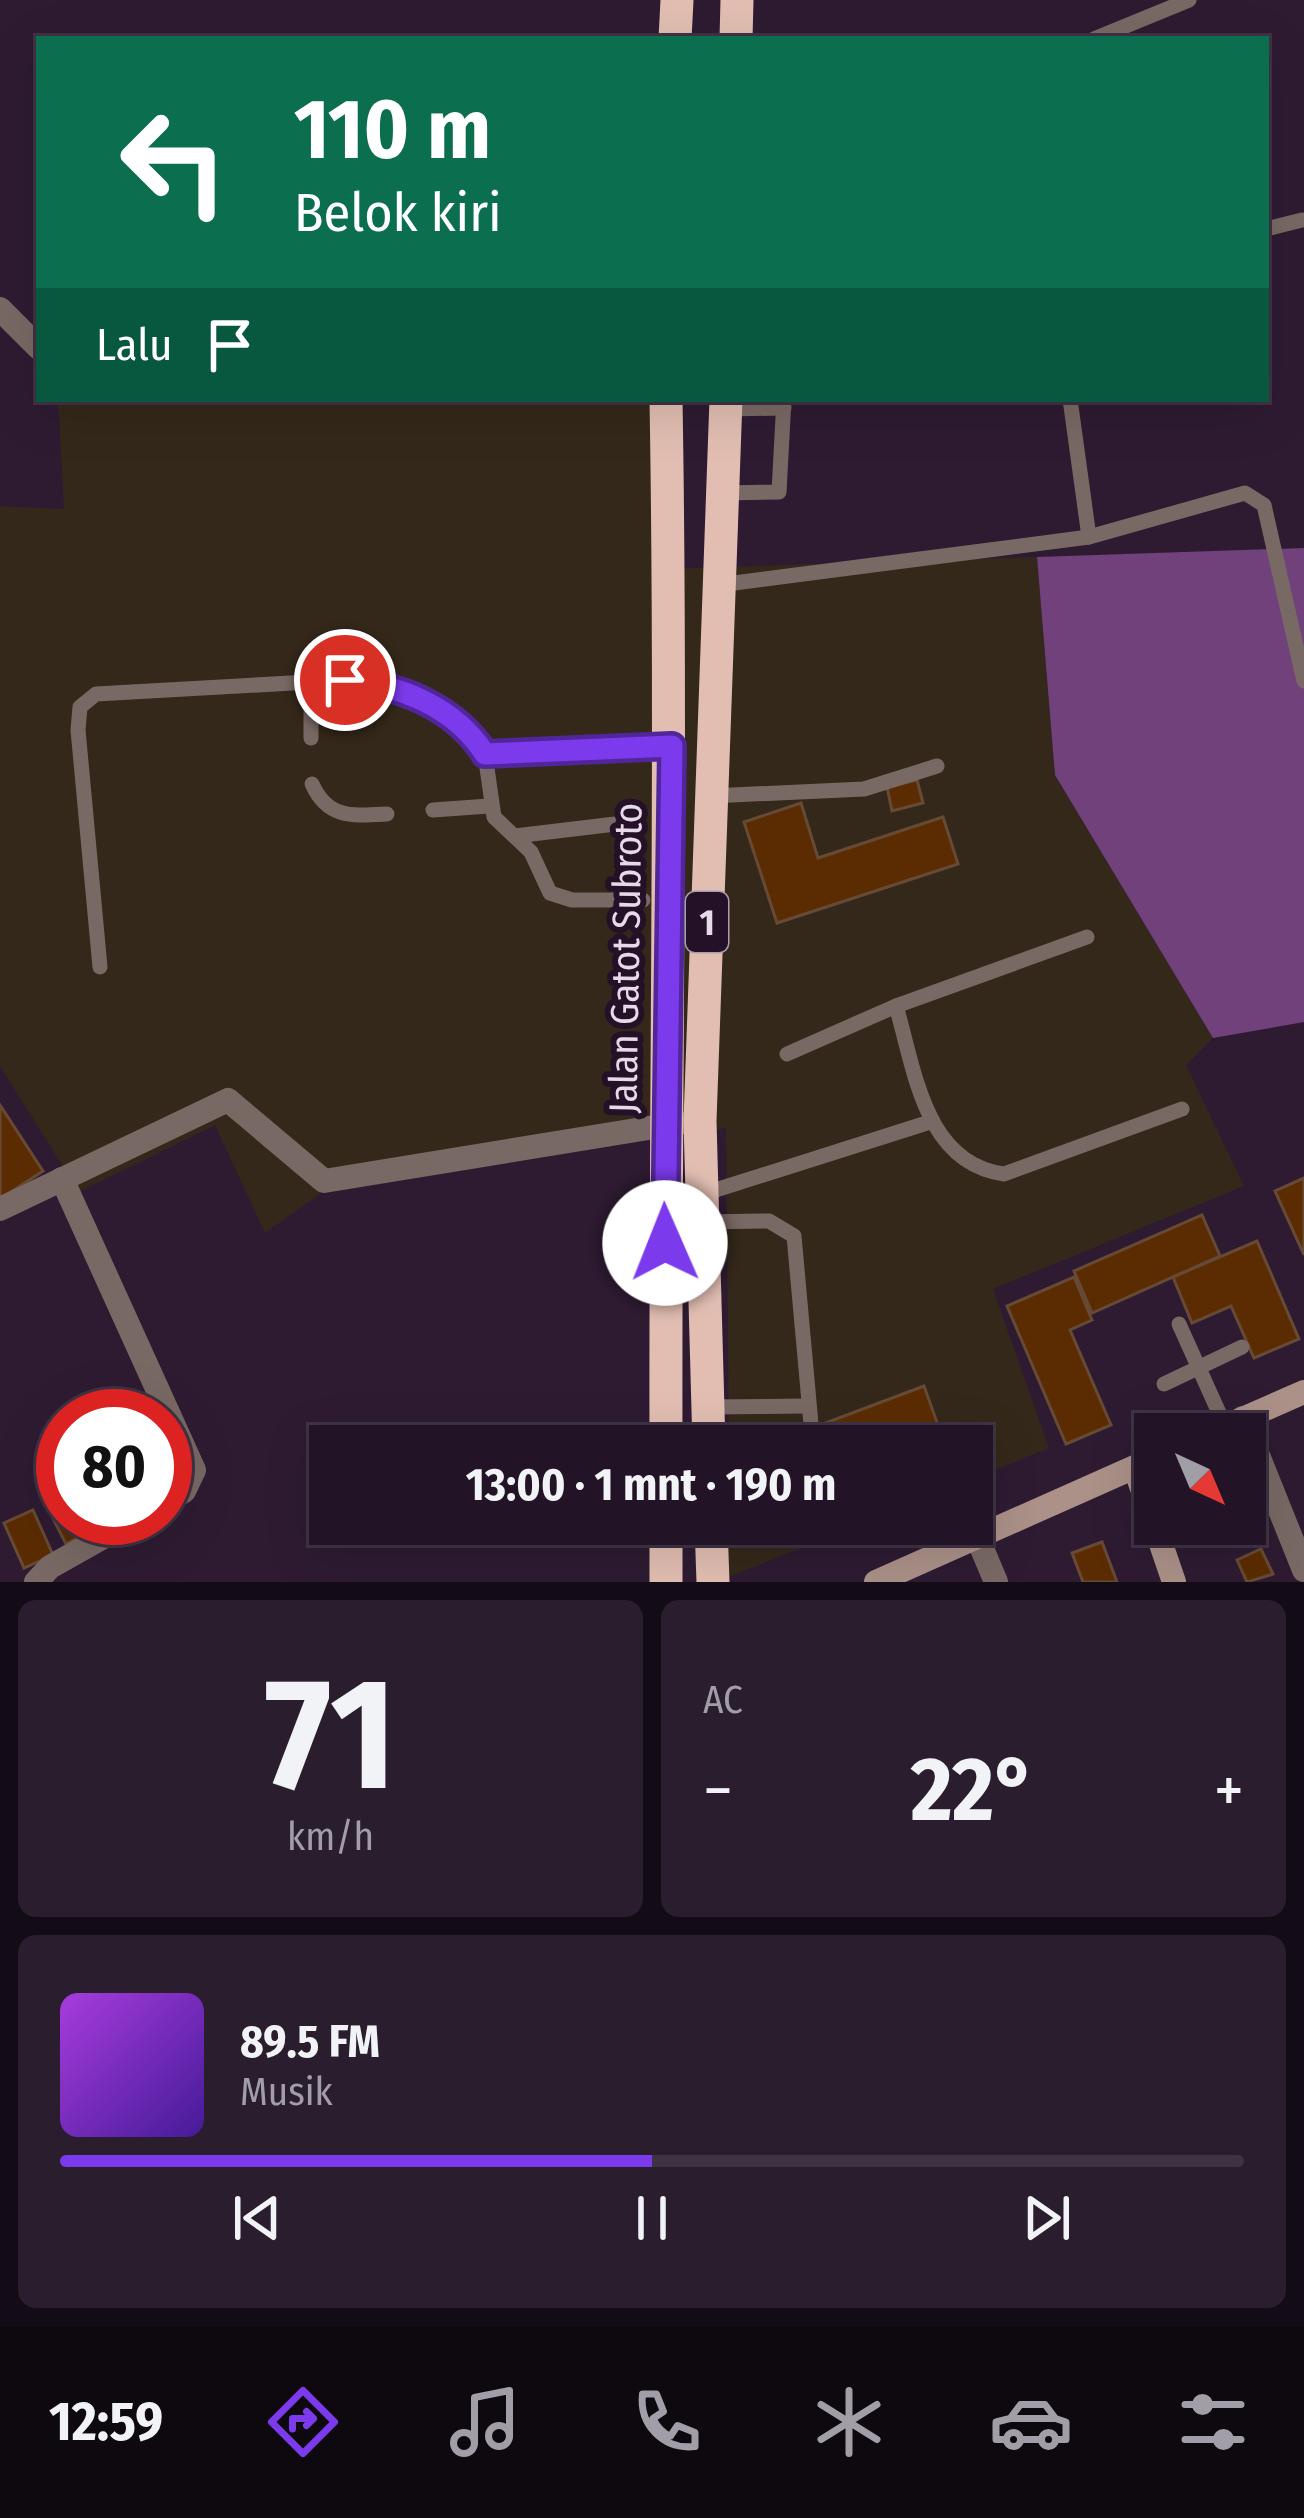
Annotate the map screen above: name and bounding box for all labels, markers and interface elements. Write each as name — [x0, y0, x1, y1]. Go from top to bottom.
text: 110 m — [294, 79, 491, 180]
icon: left — [96, 84, 252, 240]
text: Belok kiri — [294, 181, 502, 245]
icon: arrive — [197, 312, 263, 378]
text: Lalu — [96, 318, 173, 372]
pin — [294, 629, 396, 731]
icon: arrive — [312, 647, 378, 713]
street label: Jalan Gatot Subroto — [600, 802, 652, 1114]
road number: 1 — [686, 892, 728, 952]
position arrow — [602, 1180, 728, 1306]
speed limit sign: 80 — [36, 1389, 192, 1545]
north arrow — [1134, 1413, 1266, 1545]
map controls — [1134, 1413, 1266, 1545]
text: 13:00 · 1 mnt · 190 m — [466, 1458, 836, 1512]
text: 71 — [265, 1642, 396, 1829]
text: AC — [703, 1677, 743, 1723]
text: 22° — [911, 1736, 1036, 1844]
text: − — [703, 1751, 733, 1830]
text: + — [1214, 1751, 1244, 1830]
text: km/h — [287, 1814, 374, 1860]
text: 89.5 FM — [240, 2015, 380, 2069]
text: Musik — [240, 2069, 333, 2115]
icon: previous — [224, 2185, 290, 2251]
icon: pause — [619, 2185, 685, 2251]
icon: next — [1014, 2185, 1080, 2251]
icon: directions — [261, 2380, 345, 2464]
icon: music — [443, 2380, 527, 2464]
icon: phone — [625, 2380, 709, 2464]
icon: climate — [807, 2380, 891, 2464]
icon: car — [989, 2380, 1073, 2464]
icon: filters — [1171, 2380, 1255, 2464]
text: 12:59 — [49, 2390, 163, 2454]

